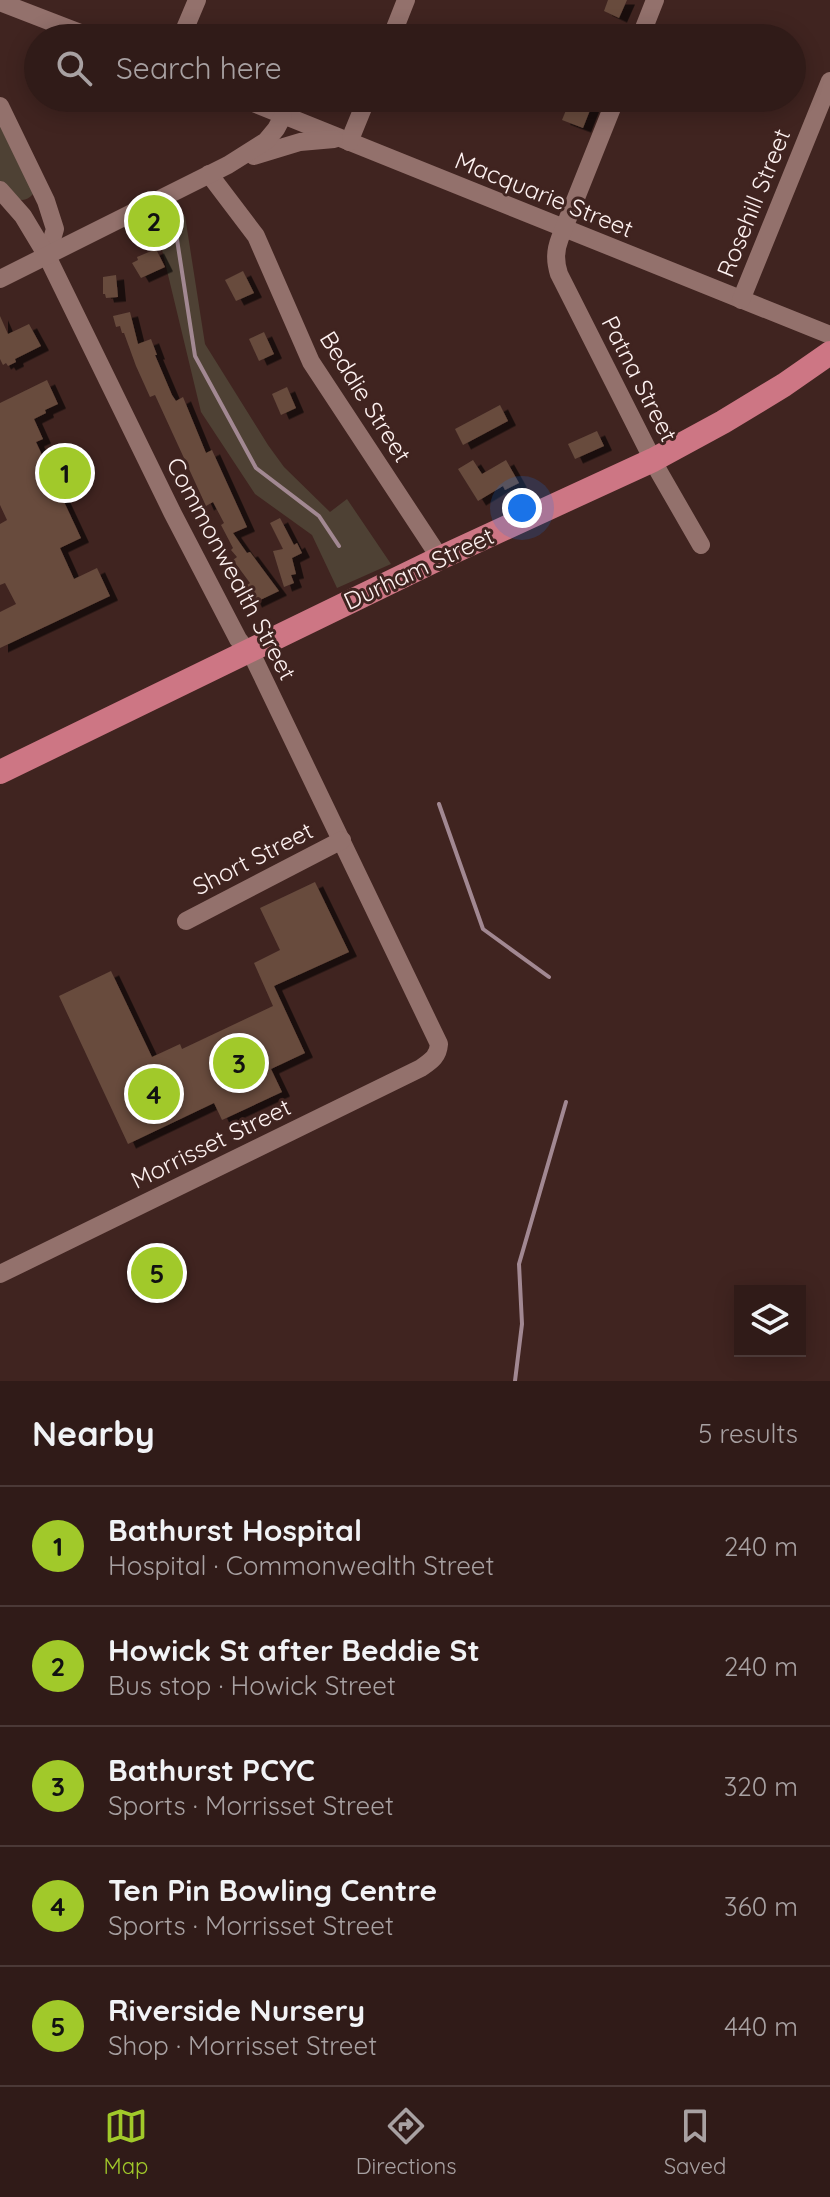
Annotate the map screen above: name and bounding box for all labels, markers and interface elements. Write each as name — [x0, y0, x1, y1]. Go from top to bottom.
search box — [24, 24, 806, 112]
icon: search — [52, 46, 96, 90]
text: Search here — [116, 49, 282, 87]
street label: Rosehill Street — [710, 124, 796, 281]
street label: Macquarie Street — [451, 145, 638, 244]
pin: 2 — [128, 191, 180, 251]
street label: Patna Street — [595, 311, 684, 447]
street label: Beddie Street — [314, 325, 418, 468]
pin: 1 — [39, 443, 91, 503]
street label: Commonwealth Street — [160, 452, 303, 685]
your location — [502, 488, 542, 528]
street label: Durham Street — [339, 520, 498, 616]
street label: Short Street — [187, 815, 318, 901]
pin: 3 — [213, 1033, 265, 1093]
pin: 4 — [128, 1064, 180, 1124]
street label: Morrisset Street — [126, 1091, 295, 1195]
pin: 5 — [131, 1243, 183, 1303]
map controls — [734, 1285, 806, 1357]
button: layers — [734, 1285, 806, 1357]
text: Nearby — [32, 1412, 155, 1455]
text: 5 results — [698, 1417, 798, 1450]
text: Bathurst Hospital — [108, 1511, 362, 1549]
text: 1 — [53, 1530, 63, 1563]
text: 240 m — [724, 1530, 798, 1563]
text: Hospital · Commonwealth Street — [108, 1549, 494, 1582]
text: Howick St after Beddie St — [108, 1631, 480, 1669]
text: 2 — [51, 1650, 65, 1683]
text: 240 m — [724, 1650, 798, 1683]
text: Bus stop · Howick Street — [108, 1669, 396, 1702]
text: Bathurst PCYC — [108, 1751, 315, 1789]
text: 3 — [51, 1770, 65, 1803]
text: 320 m — [724, 1770, 798, 1803]
text: Sports · Morrisset Street — [108, 1789, 394, 1822]
text: Ten Pin Bowling Centre — [108, 1871, 437, 1909]
text: 4 — [50, 1890, 66, 1923]
text: 360 m — [724, 1890, 798, 1923]
text: Sports · Morrisset Street — [108, 1909, 394, 1942]
text: Riverside Nursery — [108, 1991, 365, 2029]
text: 5 — [51, 2010, 65, 2043]
text: 440 m — [724, 2010, 798, 2043]
text: Shop · Morrisset Street — [108, 2029, 377, 2062]
tab: Map — [104, 2104, 148, 2180]
tab: Directions — [356, 2104, 456, 2180]
tab: Saved — [664, 2104, 726, 2180]

